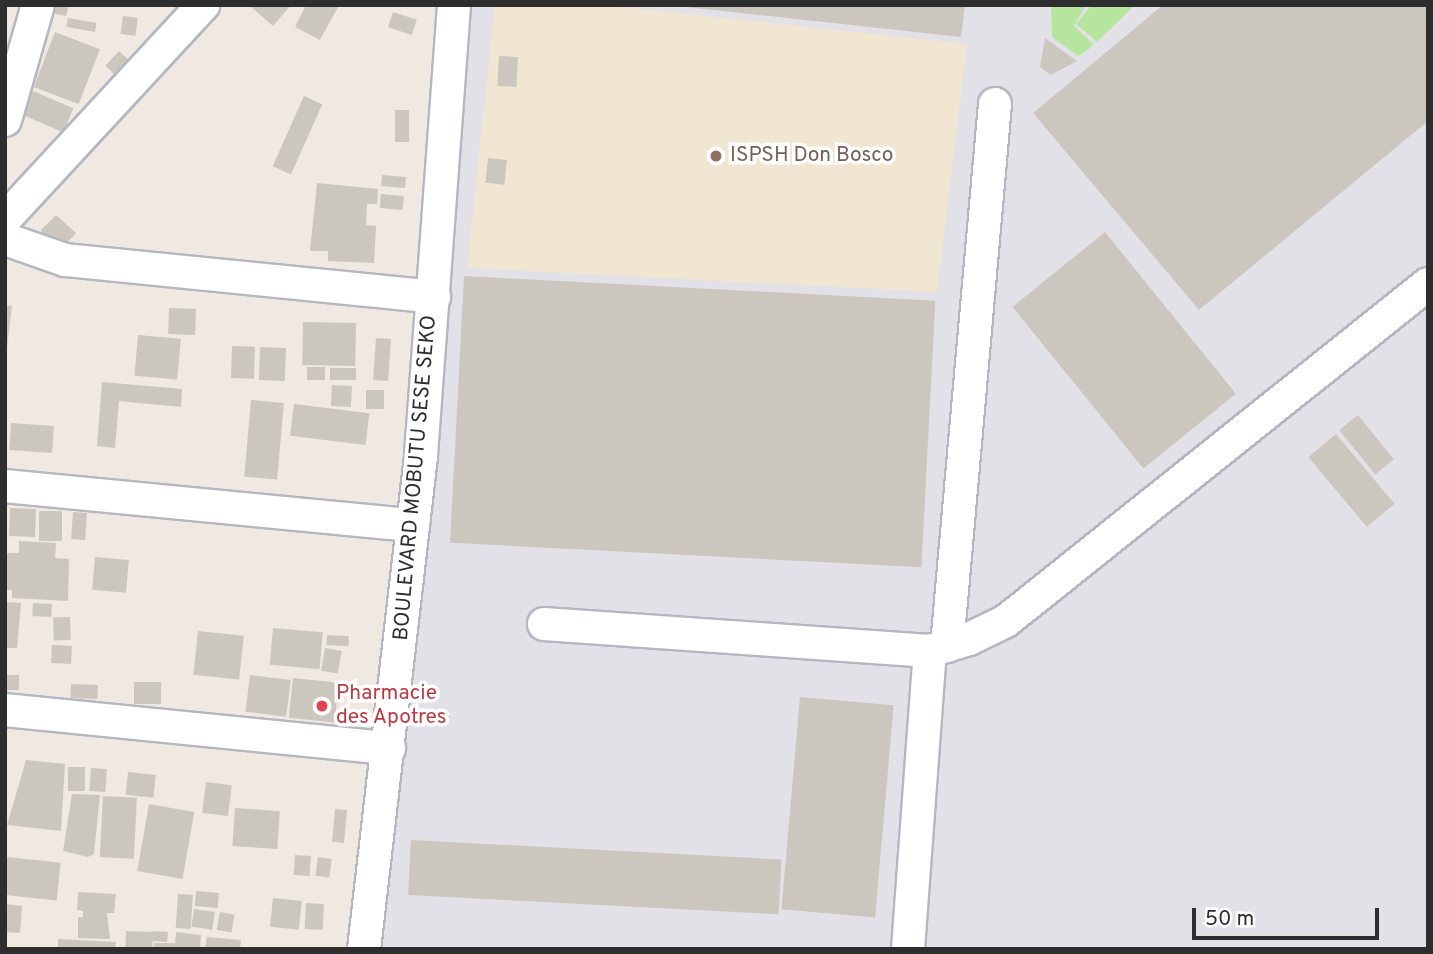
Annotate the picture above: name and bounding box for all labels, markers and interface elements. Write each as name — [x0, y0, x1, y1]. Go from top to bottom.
place label: ISPSH Don Bosco — [730, 143, 894, 169]
marker: ISPSH Don Bosco — [708, 148, 724, 164]
street label: BOULEVARD MOBUTU SESE SEKO — [389, 314, 443, 642]
place label: Pharmacie des Apotres — [336, 681, 447, 731]
marker: Pharmacie des Apotres — [314, 698, 330, 714]
scale bar — [1195, 894, 1382, 938]
text: 50 m — [1205, 906, 1254, 933]

